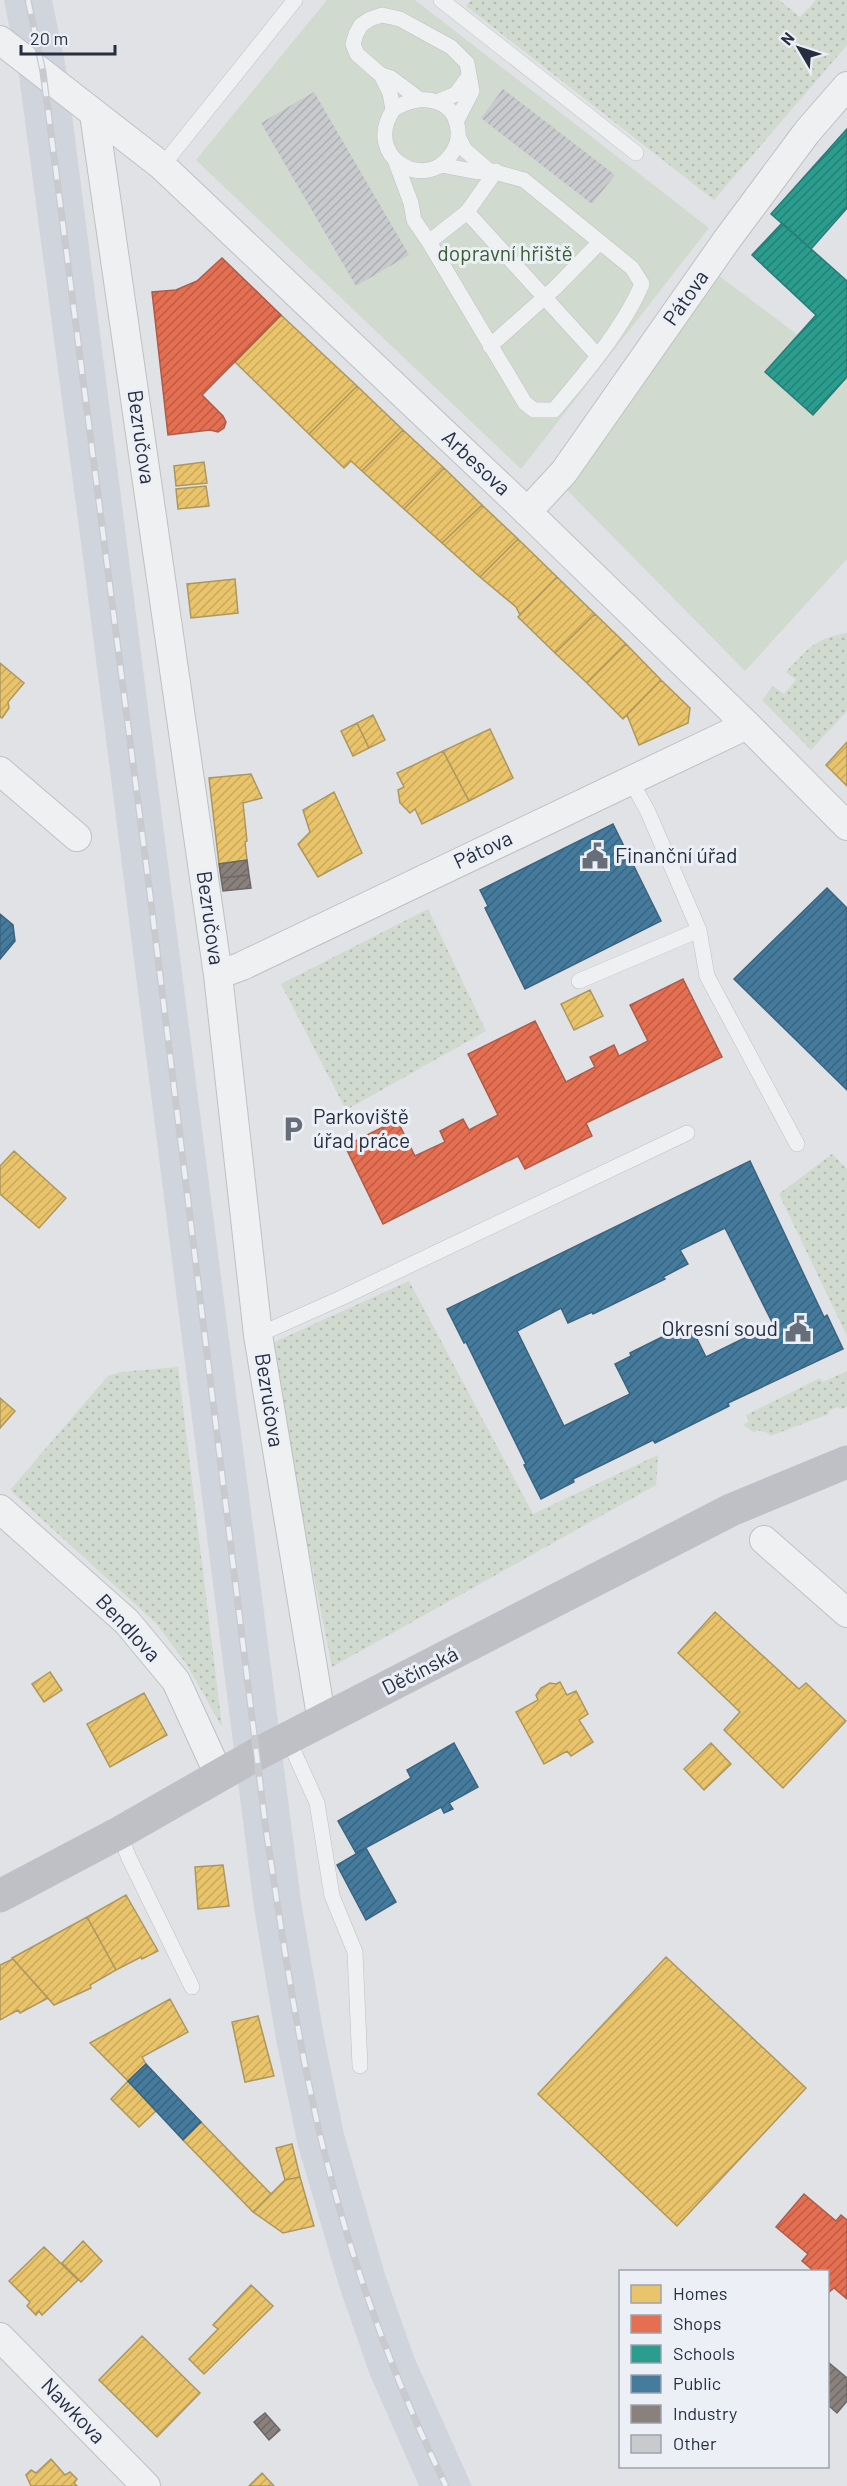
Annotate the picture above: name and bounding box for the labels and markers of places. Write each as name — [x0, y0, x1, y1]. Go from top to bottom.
public building icon: Finanční úřad — [580, 841, 610, 871]
place label: Finanční úřad — [615, 842, 738, 867]
place label: Parkoviště úřad práce — [313, 1103, 410, 1152]
parking icon: Parkoviště úřad práce — [278, 1114, 308, 1144]
public building icon: Okresní soud — [783, 1314, 813, 1344]
place label: Okresní soud — [662, 1315, 778, 1340]

